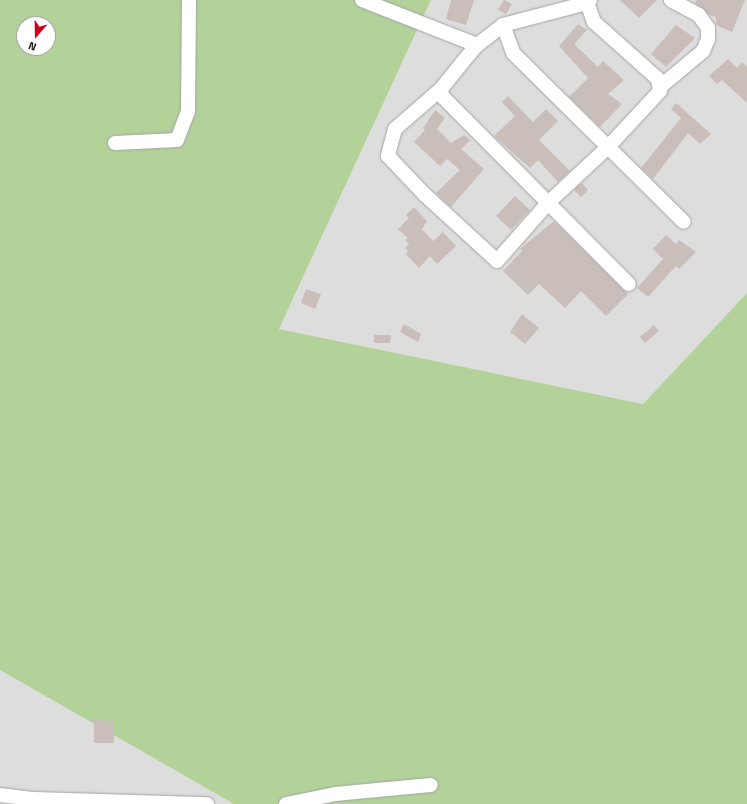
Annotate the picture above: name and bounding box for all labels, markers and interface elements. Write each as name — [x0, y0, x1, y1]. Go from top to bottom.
north arrow — [16, 16, 56, 56]
text: N — [26, 38, 39, 55]

